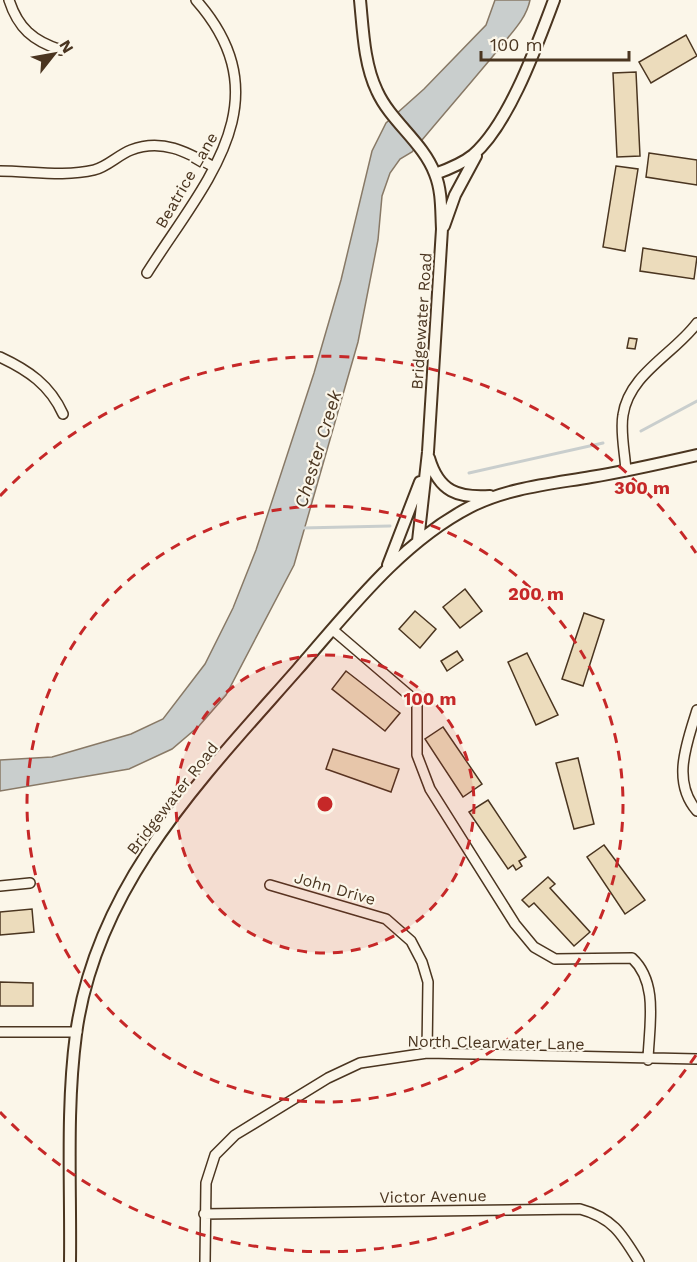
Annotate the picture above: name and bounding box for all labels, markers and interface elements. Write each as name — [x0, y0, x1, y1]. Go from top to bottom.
north arrow — [24, 24, 84, 84]
scale bar — [481, 24, 630, 62]
text: 100 m — [490, 34, 543, 55]
text: N — [55, 37, 78, 57]
street label: Beatrice Lane — [151, 129, 221, 231]
street label: Bridgewater Road — [407, 252, 436, 390]
water label: Chester Creek — [290, 387, 346, 510]
text: 300 m — [614, 477, 670, 498]
text: 200 m — [508, 583, 564, 604]
text: 100 m — [403, 688, 457, 709]
street label: Bridgewater Road — [123, 738, 222, 858]
centre of rings — [315, 794, 335, 814]
street label: John Drive — [292, 868, 378, 909]
street label: North Clearwater Lane — [407, 1031, 585, 1054]
street label: Victor Avenue — [379, 1186, 487, 1207]

